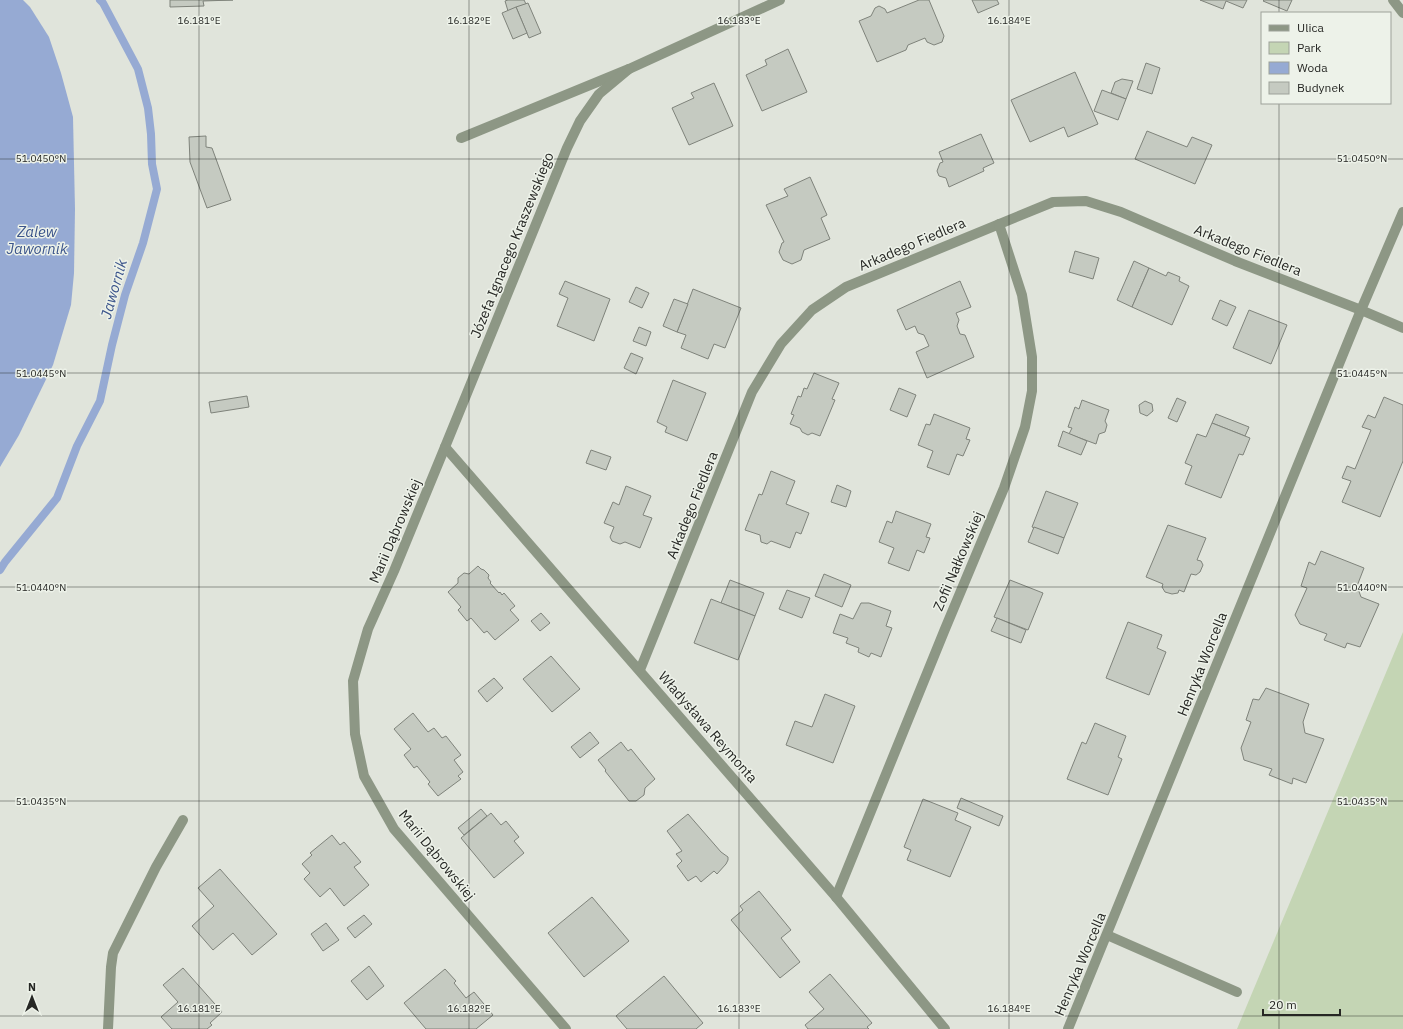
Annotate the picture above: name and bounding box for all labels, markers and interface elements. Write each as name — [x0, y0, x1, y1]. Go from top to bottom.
legend — [1261, 12, 1391, 104]
text: 16.181°E — [177, 14, 221, 27]
text: 16.182°E — [447, 14, 491, 27]
text: 16.183°E — [717, 14, 761, 27]
text: 16.184°E — [987, 14, 1031, 27]
text: Ulica — [1297, 20, 1324, 35]
text: Park — [1297, 40, 1322, 55]
text: Woda — [1297, 60, 1328, 75]
text: Budynek — [1297, 80, 1345, 95]
street label: Józefa Ignacego Kraszewskiego — [466, 149, 558, 341]
text: 51.0450°N — [16, 152, 66, 165]
text: 51.0450°N — [1337, 152, 1387, 165]
street label: Arkadego Fiedlera — [856, 213, 969, 275]
street label: Arkadego Fiedlera — [1192, 220, 1305, 280]
water label: Zalew Jawornik — [7, 222, 68, 258]
water label: Jawornik — [96, 257, 131, 321]
text: 51.0445°N — [16, 367, 66, 380]
text: 51.0445°N — [1337, 367, 1387, 380]
street label: Arkadego Fiedlera — [662, 448, 722, 561]
street label: Marii Dąbrowskiej — [365, 476, 425, 586]
street label: Zofii Nałkowskiej — [929, 509, 987, 613]
text: 51.0440°N — [16, 581, 66, 594]
text: 51.0440°N — [1337, 581, 1387, 594]
street label: Henryka Worcella — [1173, 609, 1231, 719]
street label: Władysława Reymonta — [655, 667, 762, 787]
text: 51.0435°N — [16, 795, 66, 808]
text: 51.0435°N — [1337, 795, 1387, 808]
street label: Marii Dąbrowskiej — [395, 806, 479, 904]
street label: Henryka Worcella — [1050, 909, 1110, 1018]
north arrow — [12, 977, 52, 1017]
text: N — [28, 980, 36, 994]
scale bar — [1263, 991, 1340, 1017]
text: 20 m — [1269, 997, 1297, 1012]
text: 16.181°E — [177, 1002, 221, 1015]
text: 16.182°E — [447, 1002, 491, 1015]
text: 16.183°E — [717, 1002, 761, 1015]
text: 16.184°E — [987, 1002, 1031, 1015]

